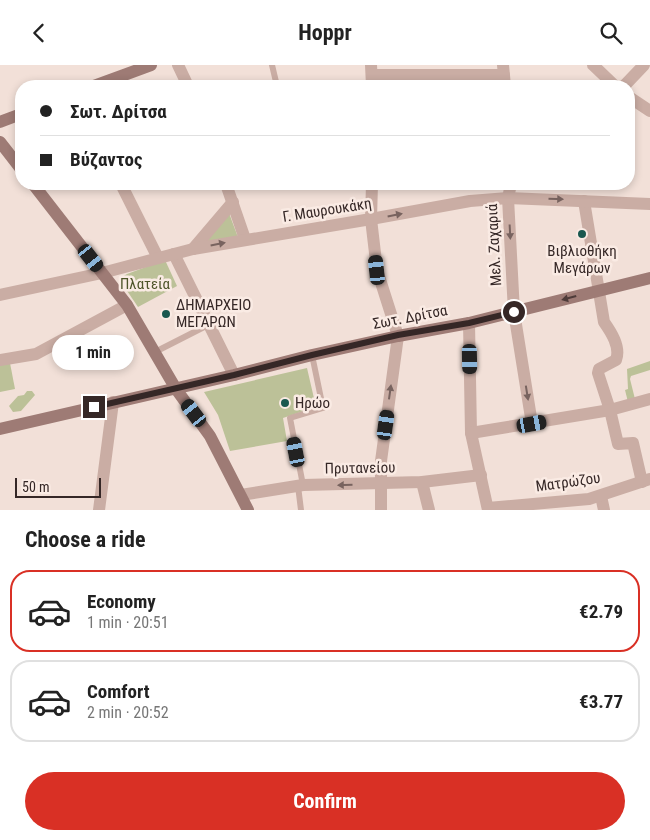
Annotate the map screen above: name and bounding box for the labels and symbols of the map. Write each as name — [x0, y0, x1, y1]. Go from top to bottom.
street label: Γ. Μαυρουκάκη — [281, 194, 373, 226]
one-way arrow — [549, 196, 565, 204]
street label: Μελ. Ζαχαριά — [483, 203, 505, 287]
one-way arrow — [388, 210, 404, 218]
one-way arrow — [506, 224, 514, 240]
marker: Βιβλιοθήκη Μεγάρων — [576, 228, 588, 240]
one-way arrow — [210, 240, 226, 248]
car — [75, 242, 106, 274]
place label: Βιβλιοθήκη Μεγάρων — [547, 242, 617, 277]
car — [367, 254, 386, 286]
park label: Πλατεία — [120, 275, 171, 293]
one-way arrow — [561, 294, 576, 302]
place label: ΔΗΜΑΡΧΕΙΟ ΜΕΓΑΡΩΝ — [176, 296, 251, 331]
street label: Σωτ. Δρίτσα — [371, 301, 449, 333]
route start — [503, 301, 525, 323]
marker: ΔΗΜΑΡΧΕΙΟ ΜΕΓΑΡΩΝ — [160, 308, 172, 320]
callout: 1 min — [53, 335, 135, 369]
car — [462, 344, 477, 374]
one-way arrow — [386, 384, 394, 400]
one-way arrow — [524, 386, 532, 402]
place label: Ηρώο — [295, 394, 330, 412]
route end — [83, 396, 105, 418]
car — [178, 397, 209, 429]
marker: Ηρώο — [279, 397, 291, 409]
car — [376, 409, 395, 441]
car — [515, 414, 548, 434]
car — [285, 436, 306, 468]
street label: Πρυτανείου — [324, 458, 396, 478]
street label: Ματρώζου — [534, 469, 602, 495]
scale bar — [15, 475, 101, 498]
one-way arrow — [337, 481, 353, 489]

